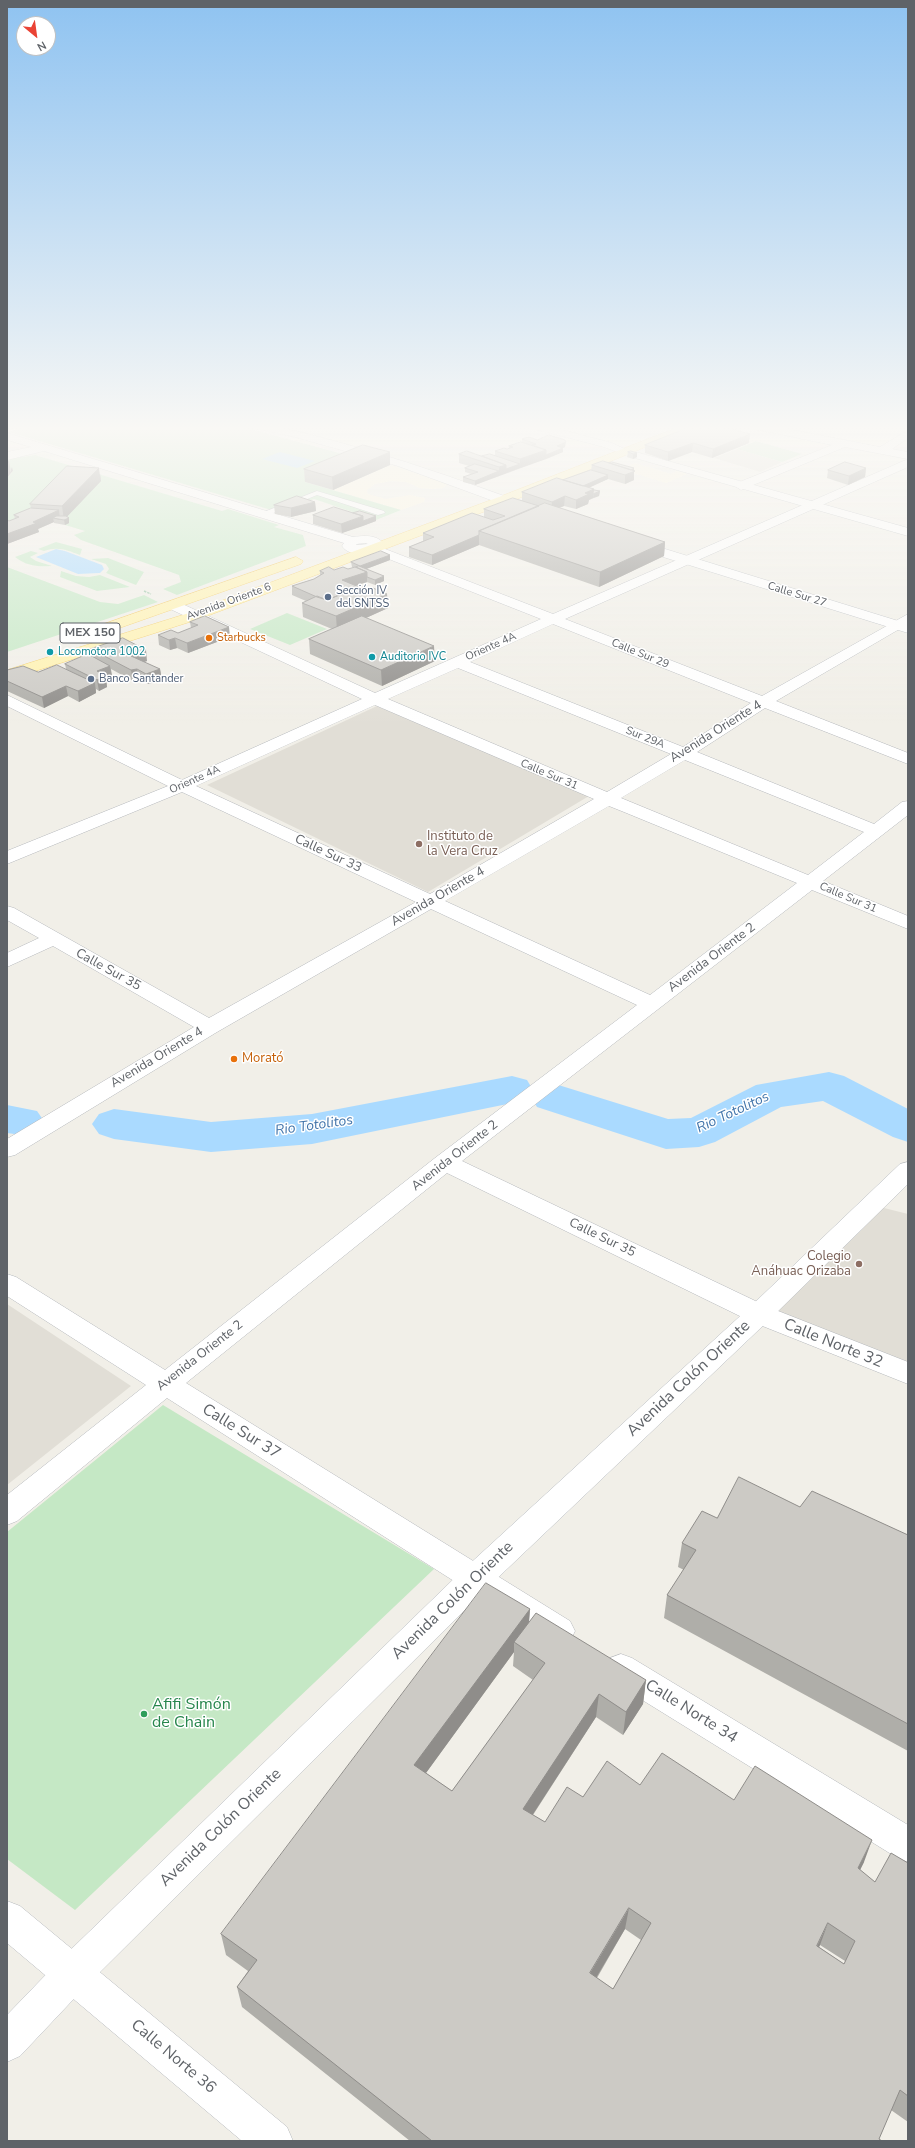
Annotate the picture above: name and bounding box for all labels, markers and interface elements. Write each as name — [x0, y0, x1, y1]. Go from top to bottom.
north arrow — [16, 16, 56, 56]
text: N — [34, 37, 49, 55]
street label: Calle Sur 27 — [766, 580, 828, 610]
street label: Avenida Oriente 6 — [185, 581, 273, 623]
place label: Sección IV del SNTSS — [336, 584, 389, 610]
marker: Sección IV del SNTSS — [323, 592, 333, 602]
road number: MEX 150 — [60, 623, 120, 643]
street label: Oriente 4A — [464, 630, 518, 664]
place label: Starbucks — [217, 631, 266, 645]
marker: Starbucks — [204, 633, 214, 643]
street label: Calle Sur 29 — [609, 636, 671, 672]
place label: Locomotora 1002 — [58, 645, 145, 659]
marker: Locomotora 1002 — [45, 647, 55, 657]
place label: Auditorio IVC — [380, 650, 446, 664]
marker: Auditorio IVC — [367, 652, 377, 662]
place label: Banco Santander — [99, 672, 183, 686]
marker: Banco Santander — [86, 674, 96, 684]
street label: Avenida Oriente 4 — [667, 697, 765, 767]
street label: Sur 29A — [624, 724, 666, 752]
street label: Calle Sur 31 — [518, 757, 580, 793]
street label: Oriente 4A — [168, 763, 222, 797]
place label: Instituto de la Vera Cruz — [427, 829, 498, 860]
street label: Calle Sur 33 — [292, 832, 364, 876]
marker: Instituto de la Vera Cruz — [414, 839, 424, 849]
street label: Avenida Oriente 4 — [388, 864, 488, 930]
street label: Calle Sur 31 — [817, 880, 879, 916]
street label: Avenida Oriente 2 — [665, 920, 759, 996]
street label: Calle Sur 35 — [73, 946, 143, 994]
street label: Avenida Oriente 4 — [108, 1024, 206, 1092]
place label: Morató — [242, 1051, 284, 1067]
marker: Morató — [229, 1054, 239, 1064]
water label: Rio Totolitos — [694, 1089, 772, 1137]
water label: Rio Totolitos — [274, 1112, 354, 1140]
street label: Avenida Oriente 2 — [409, 1117, 501, 1195]
street label: Calle Sur 35 — [566, 1215, 638, 1261]
place label: Colegio Anáhuac Orizaba — [751, 1249, 851, 1280]
marker: Colegio Anáhuac Orizaba — [854, 1259, 864, 1269]
street label: Calle Norte 32 — [781, 1315, 885, 1373]
street label: Avenida Oriente 2 — [154, 1317, 246, 1395]
street label: Avenida Colón Oriente — [623, 1317, 755, 1441]
street label: Calle Sur 37 — [198, 1400, 284, 1464]
street label: Avenida Colón Oriente — [388, 1538, 518, 1664]
street label: Calle Norte 34 — [641, 1676, 741, 1748]
place label: Afifi Simón de Chain — [152, 1695, 231, 1733]
marker: Afifi Simón de Chain — [139, 1709, 149, 1719]
street label: Avenida Colón Oriente — [156, 1765, 286, 1891]
street label: Calle Norte 36 — [127, 2016, 219, 2098]

